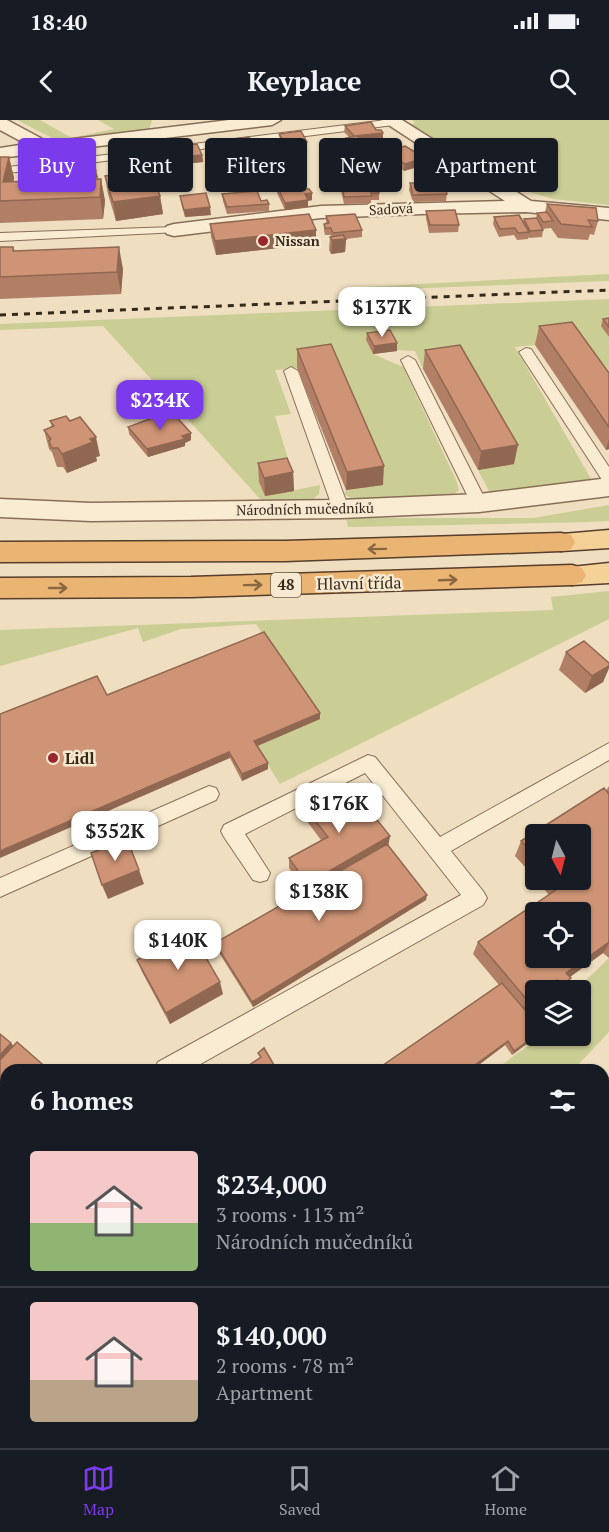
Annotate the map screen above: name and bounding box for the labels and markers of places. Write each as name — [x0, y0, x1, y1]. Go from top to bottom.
place label: Nissan — [275, 231, 320, 250]
marker: Nissan — [256, 234, 270, 248]
pin: $137K — [340, 287, 424, 338]
pin: $234K — [118, 380, 202, 431]
place label: Lidl — [65, 747, 95, 769]
marker: Lidl — [46, 751, 60, 765]
pin: $176K — [297, 783, 381, 834]
pin: $352K — [73, 811, 157, 862]
pin: $138K — [277, 871, 361, 922]
pin: $140K — [136, 920, 220, 971]

